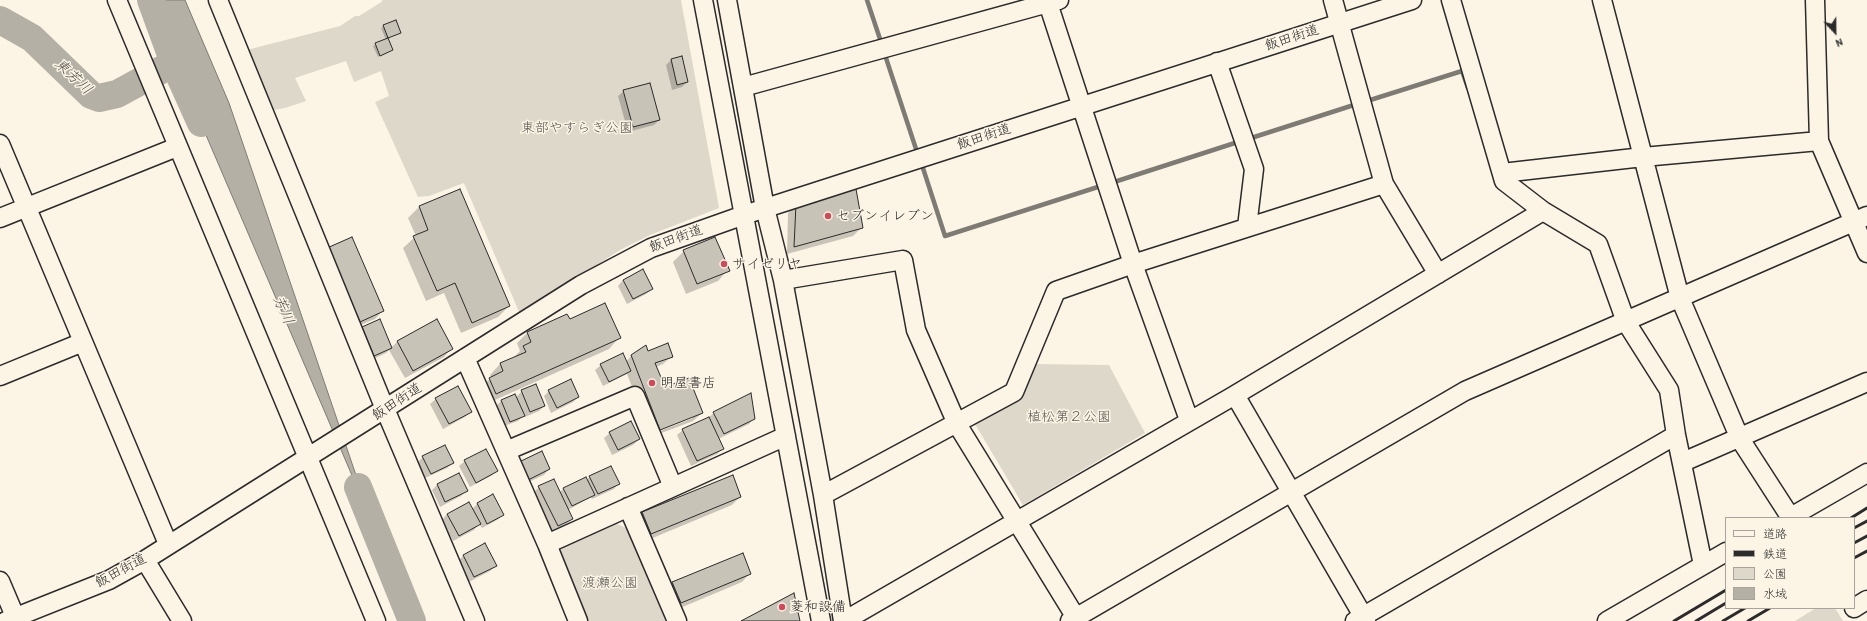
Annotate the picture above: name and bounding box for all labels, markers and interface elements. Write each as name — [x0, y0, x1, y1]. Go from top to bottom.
north arrow — [1815, 12, 1855, 52]
street label: 飯田街道 — [1263, 21, 1321, 55]
text: N — [1834, 36, 1845, 51]
water label: 東芳川 — [50, 55, 96, 99]
park label: 東部やすらぎ公園 — [521, 120, 633, 136]
street label: 飯田街道 — [955, 120, 1013, 154]
place label: セブンイレブン — [836, 208, 934, 224]
marker: セブンイレブン — [823, 211, 833, 221]
street label: 飯田街道 — [647, 222, 705, 256]
place label: サイゼリヤ — [732, 256, 802, 272]
marker: サイゼリヤ — [719, 259, 729, 269]
water label: 芳川 — [269, 293, 297, 327]
place label: 明屋書店 — [660, 375, 716, 391]
marker: 明屋書店 — [647, 378, 657, 388]
street label: 飯田街道 — [369, 380, 425, 424]
park label: 植松第２公園 — [1027, 409, 1111, 425]
legend — [1725, 517, 1855, 609]
text: 道路 — [1763, 525, 1787, 542]
text: 鉄道 — [1763, 545, 1787, 562]
street label: 飯田街道 — [92, 550, 150, 592]
text: 公園 — [1763, 565, 1787, 582]
park label: 渡瀬公園 — [582, 575, 638, 591]
text: 水域 — [1763, 585, 1787, 602]
place label: 菱和設備 — [790, 599, 846, 615]
marker: 菱和設備 — [777, 602, 787, 612]

